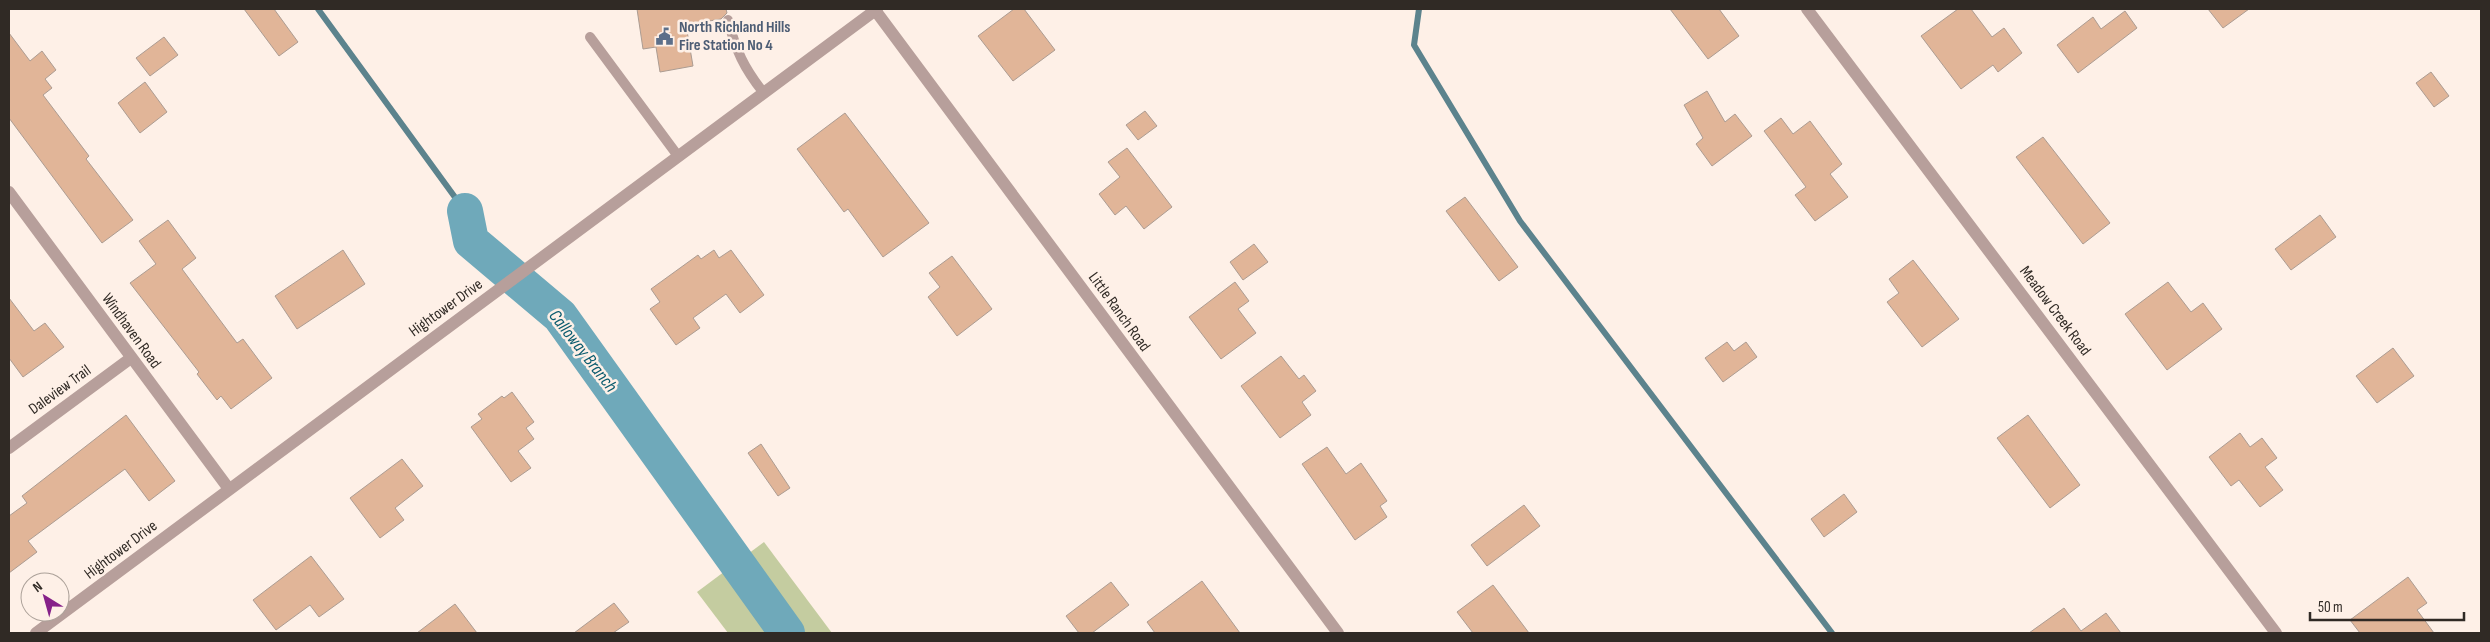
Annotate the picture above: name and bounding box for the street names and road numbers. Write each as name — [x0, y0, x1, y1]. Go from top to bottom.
street label: Meadow Creek Road — [2015, 263, 2095, 359]
street label: Little Ranch Road — [1084, 269, 1154, 355]
street label: Hightower Drive — [406, 275, 486, 341]
street label: Windhaven Road — [97, 290, 165, 372]
street label: Daleview Trail — [25, 361, 95, 419]
street label: Hightower Drive — [81, 516, 161, 584]

